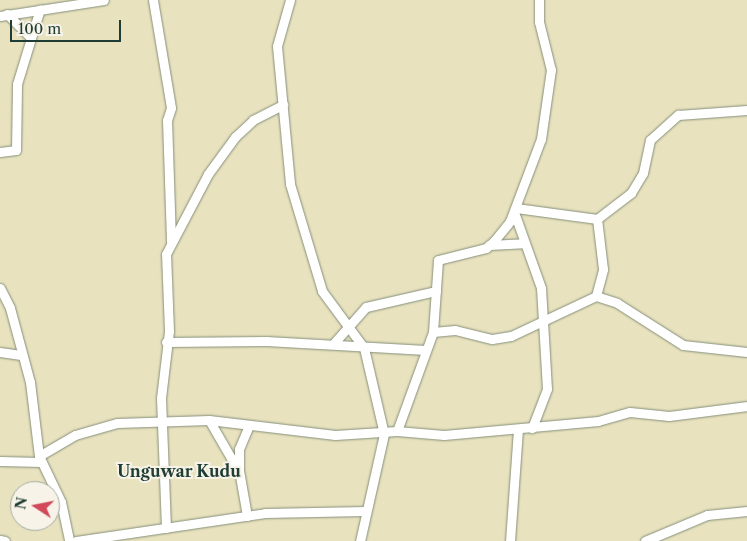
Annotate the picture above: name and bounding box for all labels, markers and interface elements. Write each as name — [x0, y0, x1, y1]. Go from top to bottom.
scale bar — [12, 10, 124, 42]
text: 100 m — [18, 19, 61, 38]
district label: Unguwar Kudu — [117, 461, 241, 481]
north arrow — [10, 481, 60, 531]
text: N — [11, 496, 31, 511]

